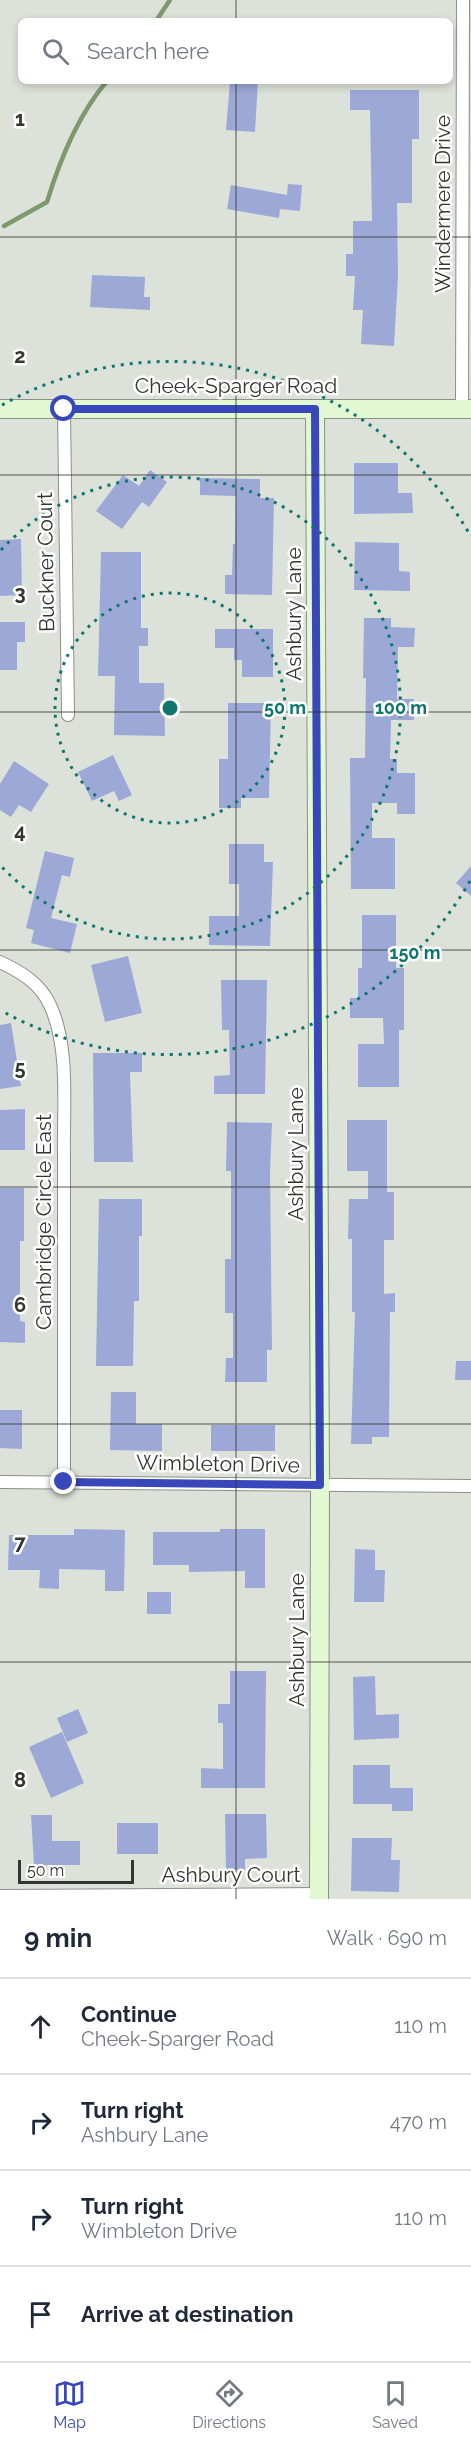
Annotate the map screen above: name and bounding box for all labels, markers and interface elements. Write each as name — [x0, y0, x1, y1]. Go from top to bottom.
search box — [18, 18, 453, 84]
icon: search — [39, 35, 72, 68]
text: Search here — [87, 38, 209, 64]
text: 1 — [15, 107, 25, 131]
street label: Windermere Drive — [430, 115, 455, 293]
text: 2 — [14, 344, 26, 368]
street label: Cheek-Sparger Road — [135, 373, 337, 398]
route start — [50, 395, 76, 421]
street label: Buckner Court — [32, 492, 59, 632]
street label: Ashbury Lane — [281, 547, 306, 681]
text: 3 — [14, 581, 26, 605]
text: 50 m — [264, 697, 306, 718]
text: 100 m — [375, 697, 427, 718]
centre of rings — [160, 698, 180, 718]
text: 4 — [14, 819, 26, 843]
text: 150 m — [390, 942, 441, 963]
text: 5 — [14, 1056, 26, 1080]
street label: Ashbury Lane — [283, 1087, 308, 1221]
street label: Cambridge Circle East — [31, 1114, 56, 1330]
text: 6 — [14, 1293, 26, 1317]
street label: Wimbleton Drive — [136, 1450, 300, 1477]
route end — [50, 1468, 76, 1494]
text: 7 — [14, 1531, 26, 1555]
street label: Ashbury Lane — [284, 1573, 309, 1707]
text: 8 — [14, 1768, 26, 1792]
scale bar — [18, 1857, 134, 1884]
text: 50 m — [27, 1861, 64, 1880]
street label: Ashbury Court — [161, 1862, 301, 1887]
text: 9 min — [24, 1923, 92, 1953]
text: Walk · 690 m — [327, 1926, 447, 1950]
text: Continue — [81, 2001, 177, 2027]
icon: ahead — [24, 2010, 57, 2043]
text: 110 m — [394, 2014, 447, 2038]
text: Cheek-Sparger Road — [81, 2027, 274, 2051]
text: Turn right — [81, 2097, 184, 2123]
icon: right — [24, 2106, 57, 2139]
text: 470 m — [390, 2110, 447, 2134]
text: Ashbury Lane — [81, 2123, 208, 2147]
text: Turn right — [81, 2193, 184, 2219]
icon: right — [24, 2202, 57, 2235]
text: 110 m — [394, 2206, 447, 2230]
text: Wimbleton Drive — [81, 2219, 237, 2243]
icon: arrive — [24, 2298, 57, 2331]
text: Arrive at destination — [81, 2301, 294, 2327]
tab: Map — [53, 2377, 86, 2432]
tab: Directions — [192, 2377, 266, 2432]
tab: Saved — [372, 2377, 418, 2432]

